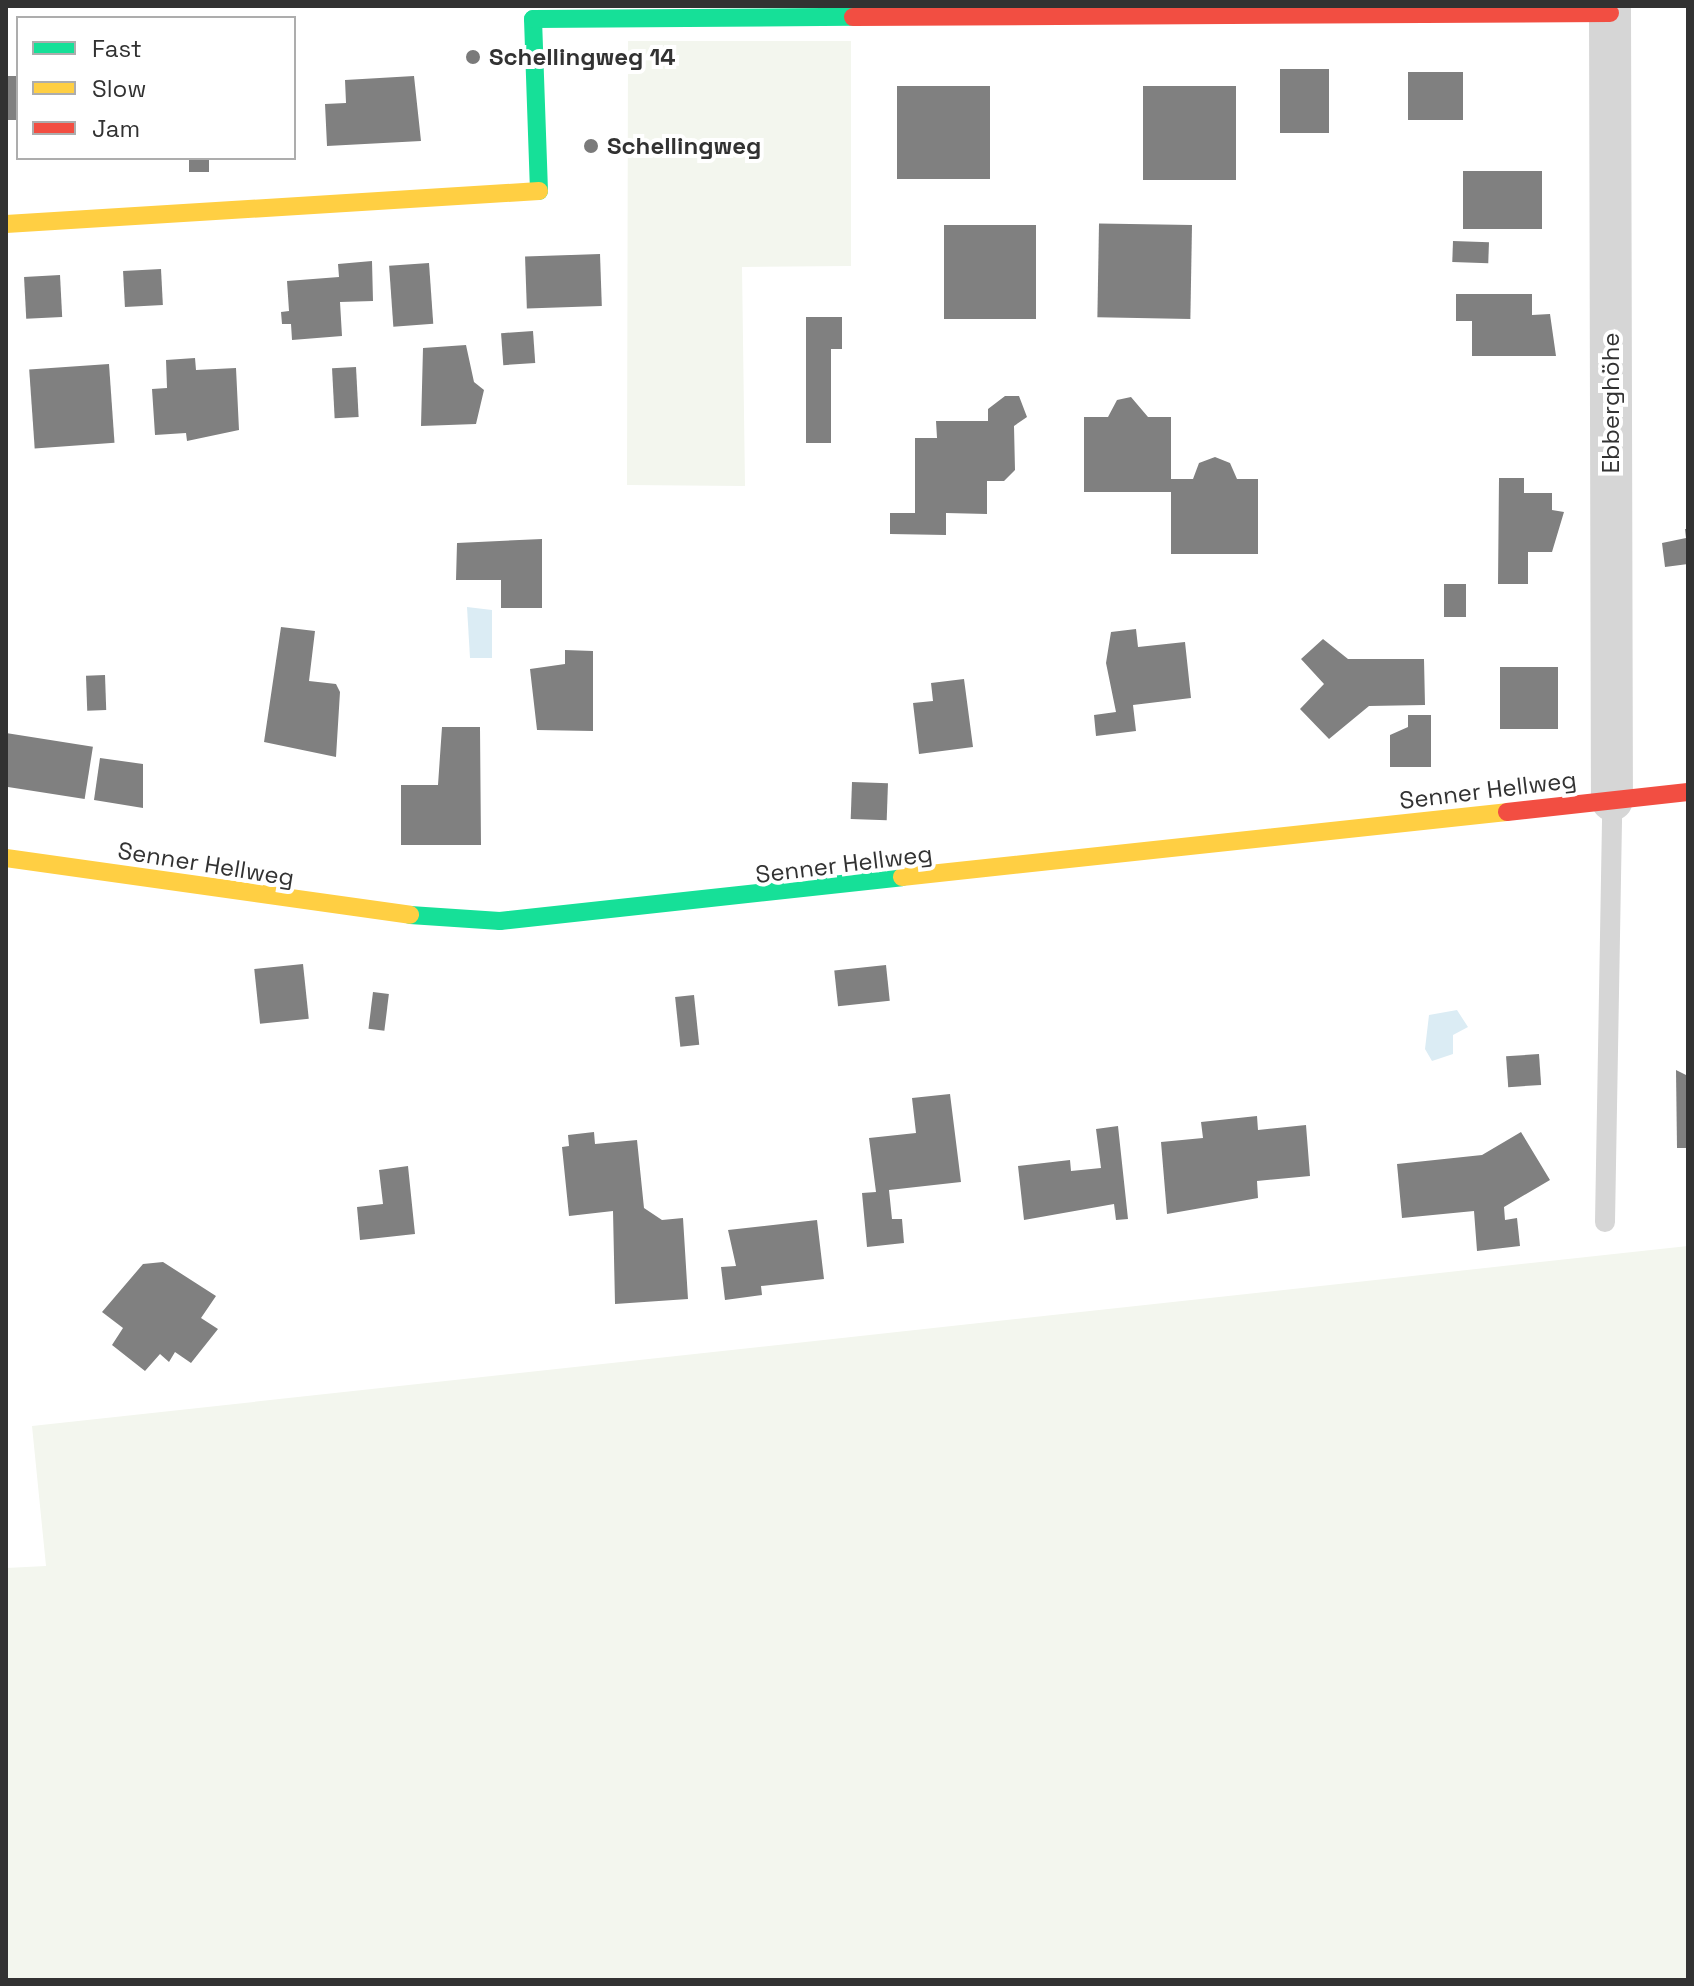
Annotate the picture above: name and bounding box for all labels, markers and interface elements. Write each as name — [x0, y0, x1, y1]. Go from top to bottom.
legend — [16, 16, 296, 160]
text: Fast — [92, 33, 142, 64]
place label: Schellingweg 14 — [489, 43, 676, 71]
marker: Schellingweg 14 — [464, 48, 482, 66]
text: Slow — [92, 73, 146, 104]
text: Jam — [92, 113, 140, 144]
place label: Schellingweg — [607, 132, 761, 160]
marker: Schellingweg — [582, 137, 600, 155]
street label: Ebberghöhe — [1597, 332, 1625, 474]
street label: Senner Hellweg — [1398, 765, 1578, 815]
street label: Senner Hellweg — [116, 836, 296, 892]
street label: Senner Hellweg — [754, 839, 934, 889]

